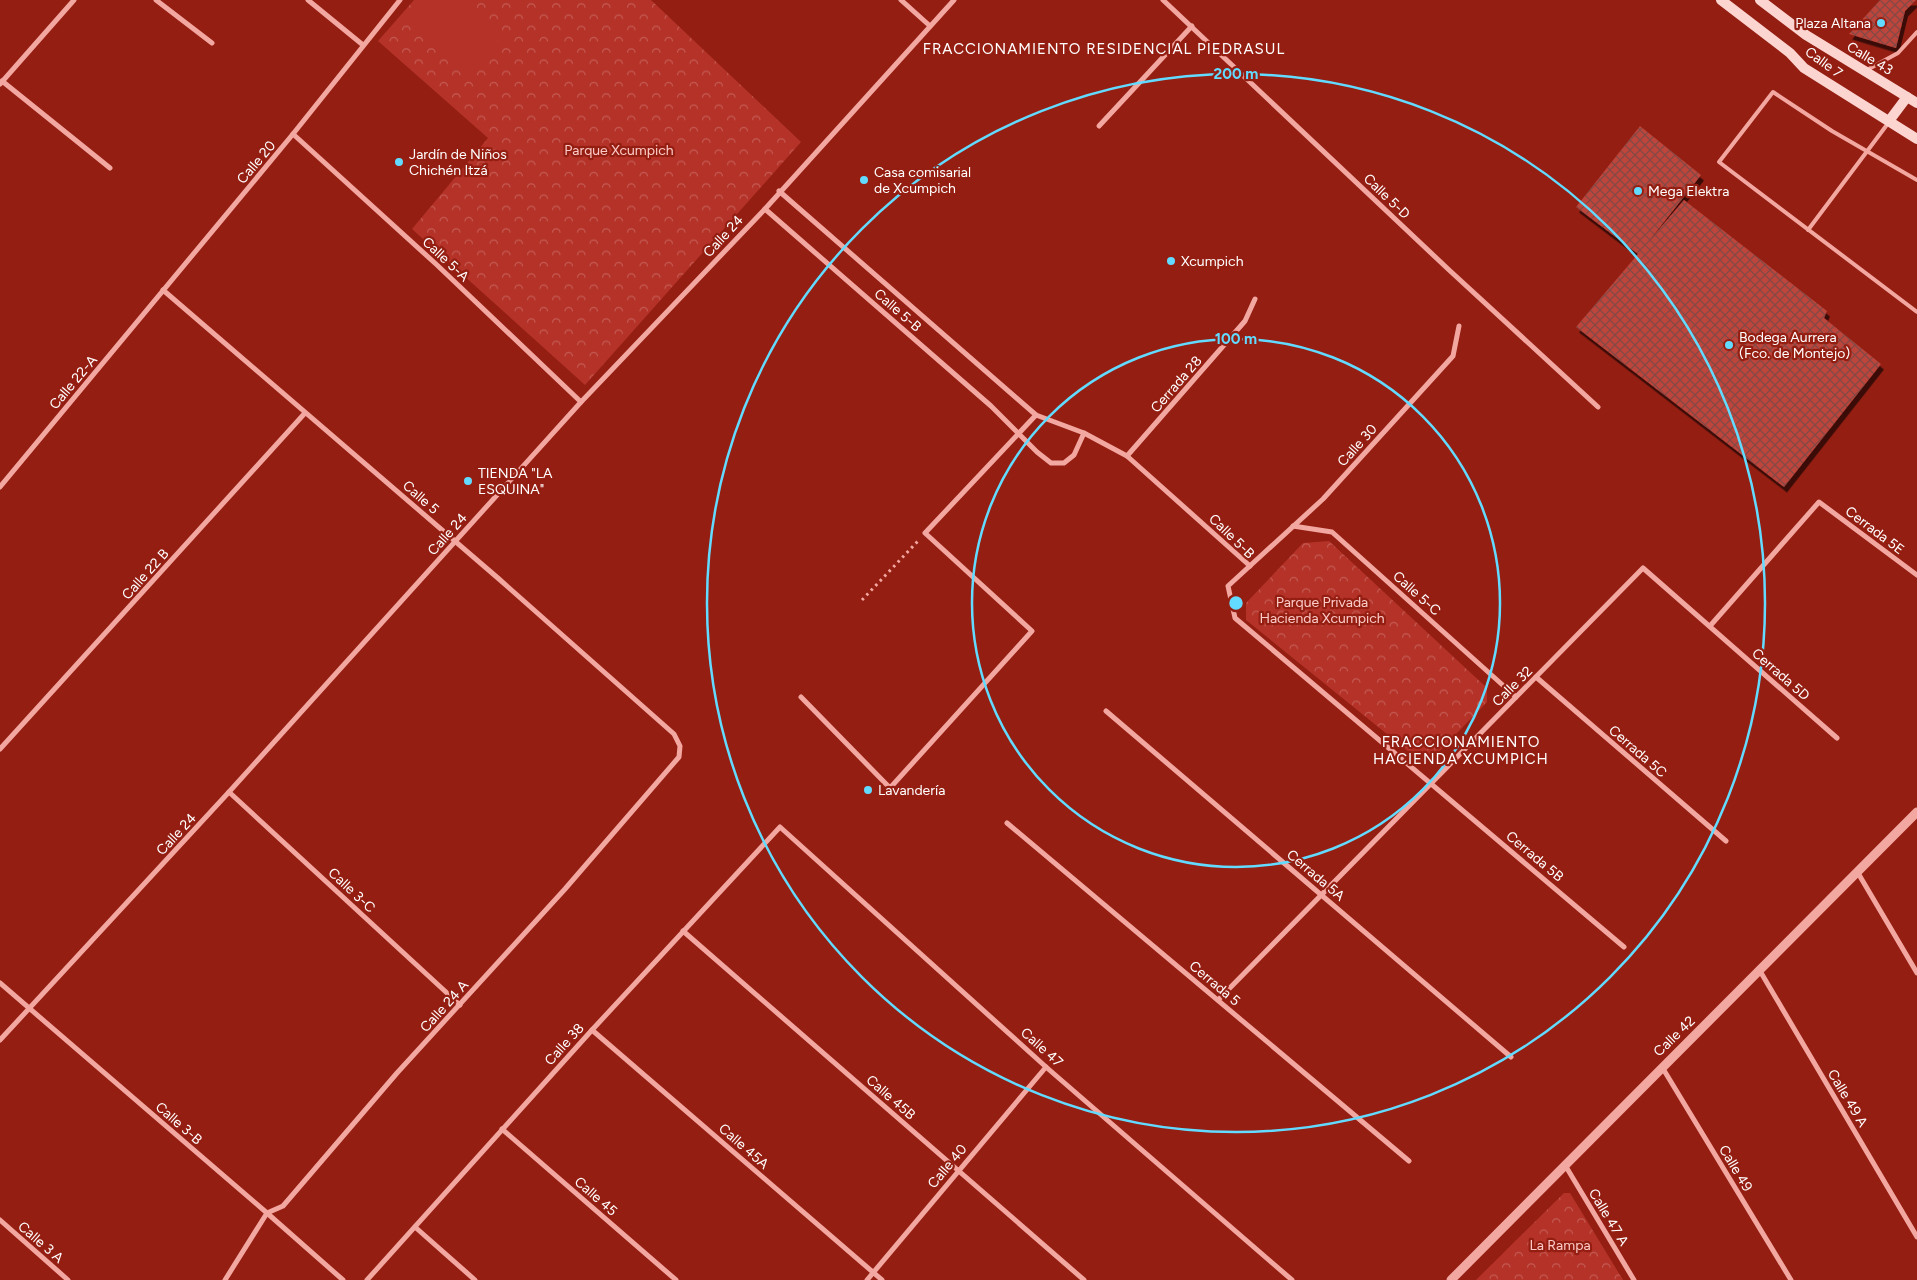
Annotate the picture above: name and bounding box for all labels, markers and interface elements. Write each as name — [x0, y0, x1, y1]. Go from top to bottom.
place label: Plaza Altana — [1795, 15, 1871, 32]
marker: Plaza Altana — [1875, 17, 1887, 29]
street label: Calle 43 — [1844, 38, 1896, 79]
district label: FRACCIONAMIENTO RESIDENCIAL PIEDRASUL — [923, 40, 1285, 58]
street label: Calle 7 — [1802, 43, 1846, 82]
text: 200 m — [1214, 65, 1258, 83]
street label: Calle 20 — [233, 137, 279, 187]
park label: Parque Xcumpich — [564, 142, 674, 159]
place label: Jardín de Niños Chichén Itzá — [409, 146, 507, 179]
marker: Jardín de Niños Chichén Itzá — [393, 156, 405, 168]
place label: Casa comisarial de Xcumpich — [874, 164, 971, 197]
street label: Calle 5-D — [1360, 170, 1413, 223]
marker: Casa comisarial de Xcumpich — [858, 174, 870, 186]
place label: Mega Elektra — [1648, 183, 1729, 200]
marker: Mega Elektra — [1632, 185, 1644, 197]
street label: Calle 24 — [700, 212, 747, 261]
street label: Calle 5-A — [419, 233, 473, 286]
place label: Xcumpich — [1181, 253, 1244, 270]
marker: Xcumpich — [1165, 255, 1177, 267]
street label: Calle 5-B — [871, 285, 925, 335]
place label: Bodega Aurrera (Fco. de Montejo) — [1739, 329, 1850, 362]
text: 100 m — [1215, 330, 1257, 348]
marker: Bodega Aurrera (Fco. de Montejo) — [1723, 339, 1735, 351]
street label: Calle 22-A — [46, 351, 101, 413]
street label: Cerrada 28 — [1147, 352, 1206, 416]
street label: Calle 30 — [1334, 421, 1381, 470]
place label: TIENDA "LA ESQUINA" — [478, 465, 553, 498]
marker: TIENDA "LA ESQUINA" — [462, 475, 474, 487]
street label: Calle 5 — [399, 477, 442, 518]
street label: Cerrada 5E — [1842, 503, 1908, 558]
street label: Calle 24 — [424, 509, 471, 559]
street label: Calle 5-B — [1205, 510, 1258, 562]
street label: Calle 22 B — [118, 546, 172, 603]
street label: Calle 5-C — [1389, 567, 1444, 619]
centre of rings — [1227, 594, 1245, 612]
park label: Parque Privada Hacienda Xcumpich — [1259, 594, 1385, 627]
street label: Cerrada 5D — [1748, 645, 1813, 704]
street label: Calle 32 — [1489, 663, 1536, 710]
street label: Cerrada 5C — [1605, 722, 1670, 781]
district label: FRACCIONAMIENTO HACIENDA XCUMPICH — [1373, 733, 1549, 768]
place label: Lavandería — [878, 782, 945, 799]
marker: Lavandería — [862, 784, 874, 796]
street label: Calle 24 — [153, 810, 200, 859]
street label: Cerrada 5B — [1502, 827, 1567, 885]
street label: Cerrada 5A — [1283, 846, 1349, 905]
street label: Calle 3-C — [325, 864, 379, 916]
street label: Cerrada 5 — [1186, 957, 1244, 1010]
street label: Calle 24 A — [417, 976, 472, 1036]
street label: Calle 42 — [1650, 1013, 1699, 1060]
street label: Calle 38 — [541, 1020, 588, 1069]
street label: Calle 47 — [1017, 1024, 1067, 1071]
street label: Calle 49 A — [1824, 1066, 1872, 1131]
street label: Calle 45B — [863, 1071, 919, 1123]
street label: Calle 3-B — [152, 1098, 206, 1148]
street label: Calle 45A — [715, 1120, 773, 1173]
street label: Calle 40 — [924, 1141, 971, 1192]
street label: Calle 49 — [1715, 1142, 1756, 1195]
street label: Calle 45 — [571, 1173, 621, 1220]
street label: Calle 47 A — [1585, 1186, 1633, 1249]
street label: Calle 3 A — [14, 1218, 67, 1267]
park label: La Rampa — [1529, 1237, 1591, 1254]

